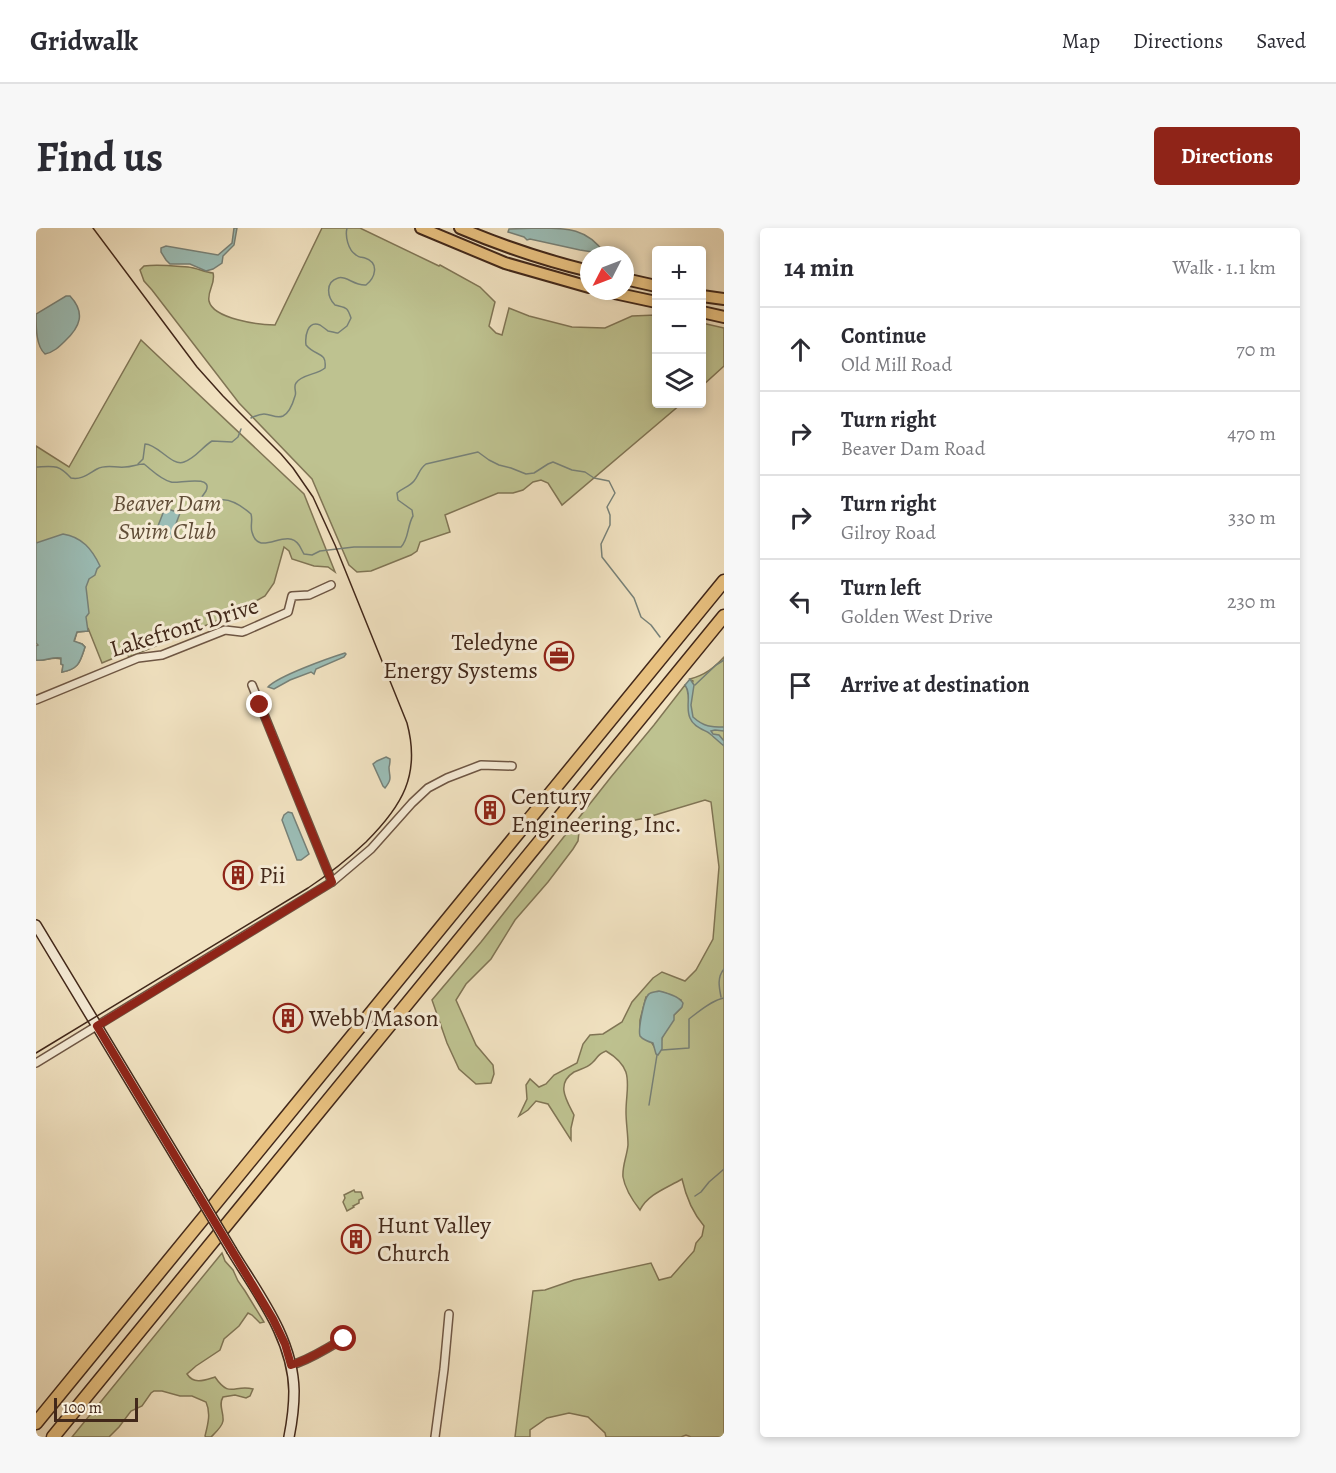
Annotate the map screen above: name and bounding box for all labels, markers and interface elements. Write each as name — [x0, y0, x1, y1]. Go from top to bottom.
text: Gridwalk — [30, 22, 138, 60]
text: Map — [1062, 27, 1100, 55]
text: Directions — [1133, 27, 1223, 55]
text: Saved — [1256, 27, 1306, 55]
button: Directions — [1154, 127, 1300, 185]
text: Find us — [36, 128, 163, 185]
north arrow — [580, 246, 634, 300]
map controls — [652, 246, 706, 408]
button: + — [652, 246, 706, 300]
text: 14 min — [784, 250, 854, 285]
text: Walk · 1.1 km — [1173, 254, 1276, 281]
button: − — [652, 300, 706, 354]
text: Continue — [841, 321, 926, 351]
icon: ahead — [784, 333, 817, 366]
text: 70 m — [1236, 336, 1276, 363]
text: Old Mill Road — [841, 351, 952, 378]
button: layers — [652, 354, 706, 408]
text: Turn right — [841, 405, 937, 435]
icon: right — [784, 417, 817, 450]
text: 470 m — [1227, 420, 1276, 447]
text: Beaver Dam Road — [841, 435, 985, 462]
park label: Beaver Dam Swim Club — [113, 487, 221, 547]
text: Turn right — [841, 489, 937, 519]
icon: right — [784, 501, 817, 534]
text: 330 m — [1228, 504, 1276, 531]
text: Gilroy Road — [841, 519, 936, 546]
text: Turn left — [841, 573, 921, 603]
icon: left — [784, 585, 817, 618]
text: 230 m — [1227, 588, 1276, 615]
street label: Lakefront Drive — [106, 589, 262, 665]
text: Golden West Drive — [841, 603, 993, 630]
place label: Teledyne Energy Systems — [383, 626, 538, 686]
office icon: Teledyne Energy Systems — [543, 640, 575, 672]
icon: arrive — [784, 669, 817, 702]
text: Arrive at destination — [841, 670, 1030, 700]
route end — [246, 691, 272, 717]
place label: Century Engineering, Inc. — [511, 780, 682, 840]
building icon: Century Engineering, Inc. — [474, 794, 506, 826]
building icon: Pii — [222, 859, 254, 891]
place label: Pii — [259, 859, 286, 891]
building icon: Webb/Mason — [272, 1002, 304, 1034]
place label: Webb/Mason — [308, 1002, 439, 1034]
place label: Hunt Valley Church — [377, 1209, 491, 1269]
building icon: Hunt Valley Church — [340, 1223, 372, 1255]
route start — [330, 1325, 356, 1351]
scale bar — [54, 1395, 138, 1422]
text: 100 m — [63, 1397, 102, 1419]

